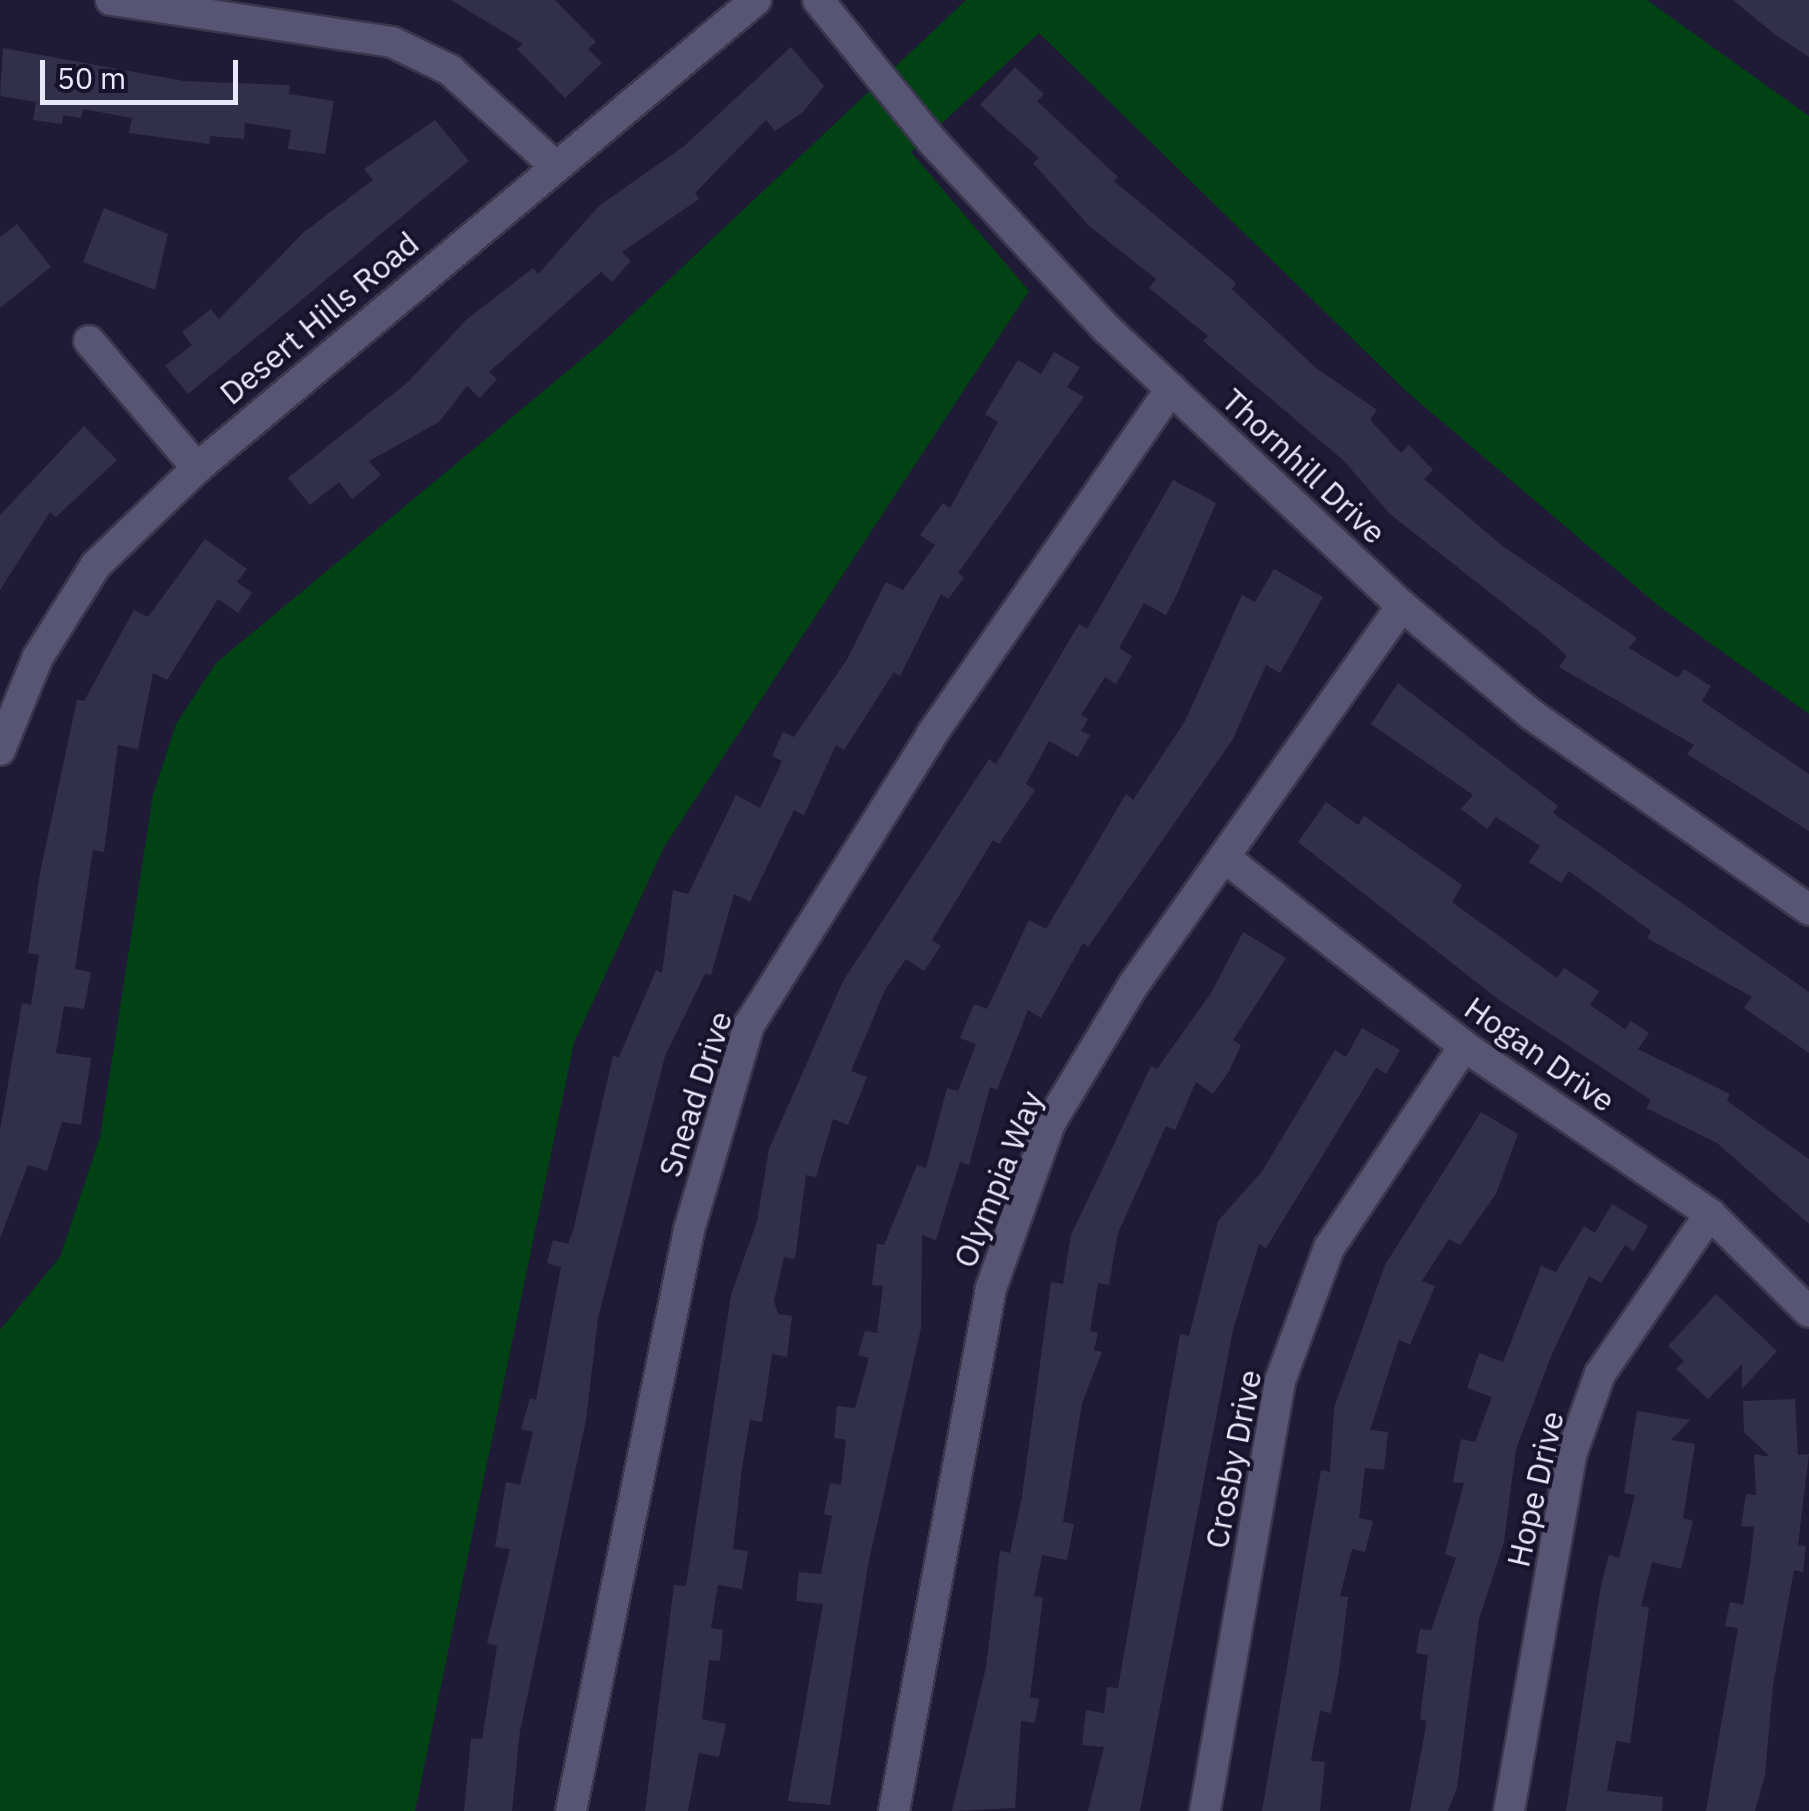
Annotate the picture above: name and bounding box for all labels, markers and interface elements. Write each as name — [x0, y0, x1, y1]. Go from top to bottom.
scale bar — [45, 40, 242, 102]
text: 50 m — [57, 58, 126, 97]
street label: Desert Hills Road — [212, 224, 426, 412]
street label: Thornhill Drive — [1214, 380, 1394, 552]
street label: Hogan Drive — [1458, 988, 1622, 1120]
street label: Snead Drive — [650, 1006, 740, 1182]
street label: Olympia Way — [945, 1085, 1051, 1273]
street label: Crosby Drive — [1197, 1366, 1269, 1552]
street label: Hope Drive — [1498, 1407, 1572, 1571]

